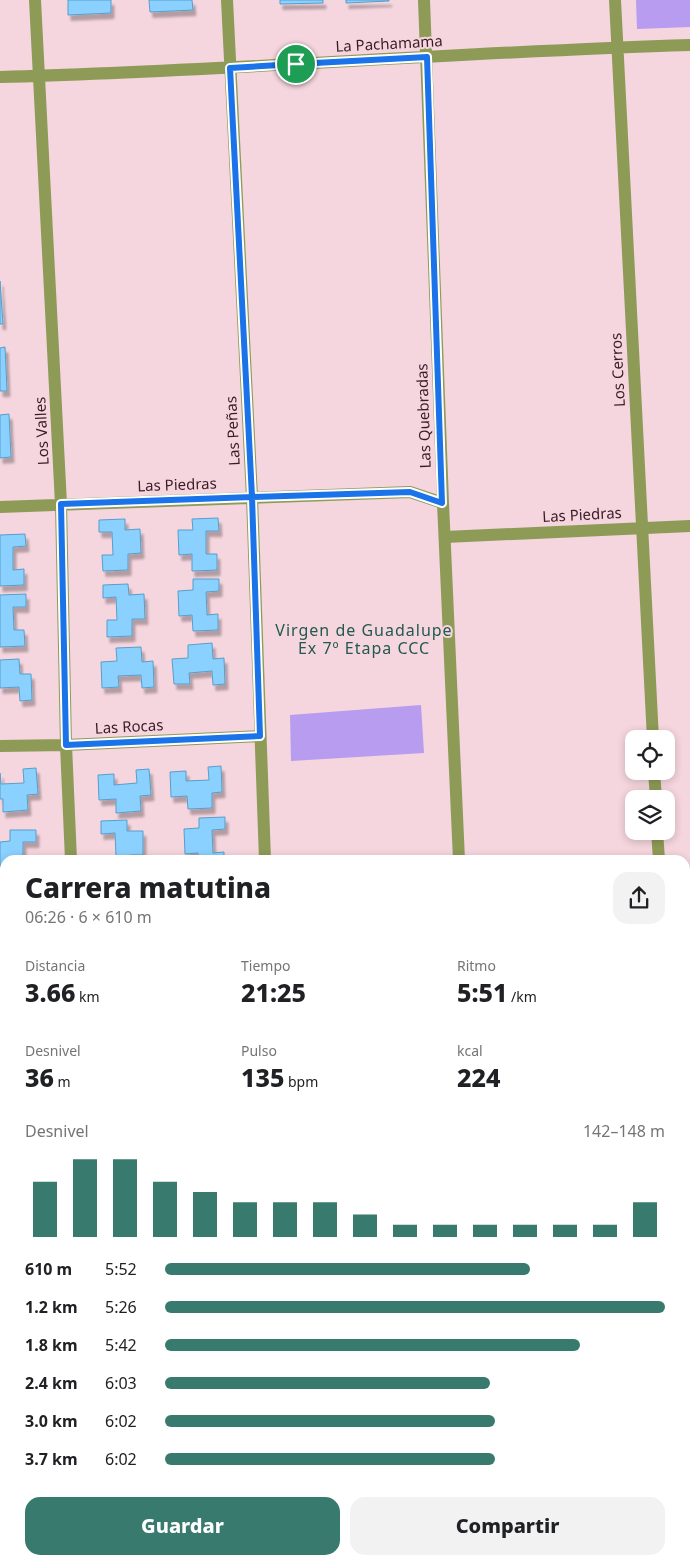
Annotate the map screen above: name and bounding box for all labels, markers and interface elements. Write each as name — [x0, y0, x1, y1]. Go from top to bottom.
street label: La Pachamama — [335, 30, 443, 56]
pin — [275, 43, 317, 85]
icon: arrive — [282, 50, 310, 78]
street label: Los Cerros — [605, 332, 629, 408]
street label: Las Quebradas — [411, 363, 435, 469]
street label: Los Valles — [29, 396, 53, 466]
street label: Las Peñas — [220, 396, 244, 466]
street label: Las Piedras — [137, 473, 217, 495]
street label: Las Piedras — [542, 502, 622, 526]
district label: Virgen de Guadalupe Ex 7º Etapa CCC — [275, 619, 453, 659]
street label: Las Rocas — [94, 714, 164, 738]
map controls — [625, 730, 675, 840]
button: locate — [625, 730, 675, 780]
button: layers — [625, 790, 675, 840]
text: Carrera matutina — [25, 868, 271, 906]
button: share — [613, 872, 665, 924]
text: 06:26 · 6 × 610 m — [25, 906, 152, 928]
text: Distancia — [25, 956, 85, 975]
text: Tiempo — [241, 956, 290, 975]
text: Ritmo — [457, 956, 496, 975]
text: 3.66 — [25, 975, 75, 1009]
text: 21:25 — [241, 975, 306, 1009]
text: 5:51 — [457, 975, 507, 1009]
text: km — [75, 987, 100, 1006]
text: /km — [507, 987, 537, 1006]
text: Desnivel — [25, 1041, 81, 1060]
text: Pulso — [241, 1041, 277, 1060]
text: kcal — [457, 1041, 483, 1060]
text: 36 — [25, 1060, 54, 1094]
text: 135 — [241, 1060, 284, 1094]
text: 224 — [457, 1060, 500, 1094]
text: m — [54, 1072, 71, 1091]
text: bpm — [284, 1072, 318, 1091]
text: Desnivel — [25, 1120, 89, 1142]
text: 142–148 m — [583, 1120, 665, 1142]
text: 610 m — [25, 1258, 72, 1280]
text: 5:52 — [105, 1258, 137, 1280]
text: 1.2 km — [25, 1296, 77, 1318]
text: 5:26 — [105, 1296, 137, 1318]
text: 1.8 km — [25, 1334, 77, 1356]
text: 5:42 — [105, 1334, 137, 1356]
text: 2.4 km — [25, 1372, 77, 1394]
text: 6:03 — [105, 1372, 137, 1394]
text: 3.0 km — [25, 1410, 77, 1432]
text: 6:02 — [105, 1410, 137, 1432]
text: 3.7 km — [25, 1448, 77, 1470]
text: 6:02 — [105, 1448, 137, 1470]
button: Guardar — [25, 1497, 340, 1555]
button: Compartir — [350, 1497, 665, 1555]

